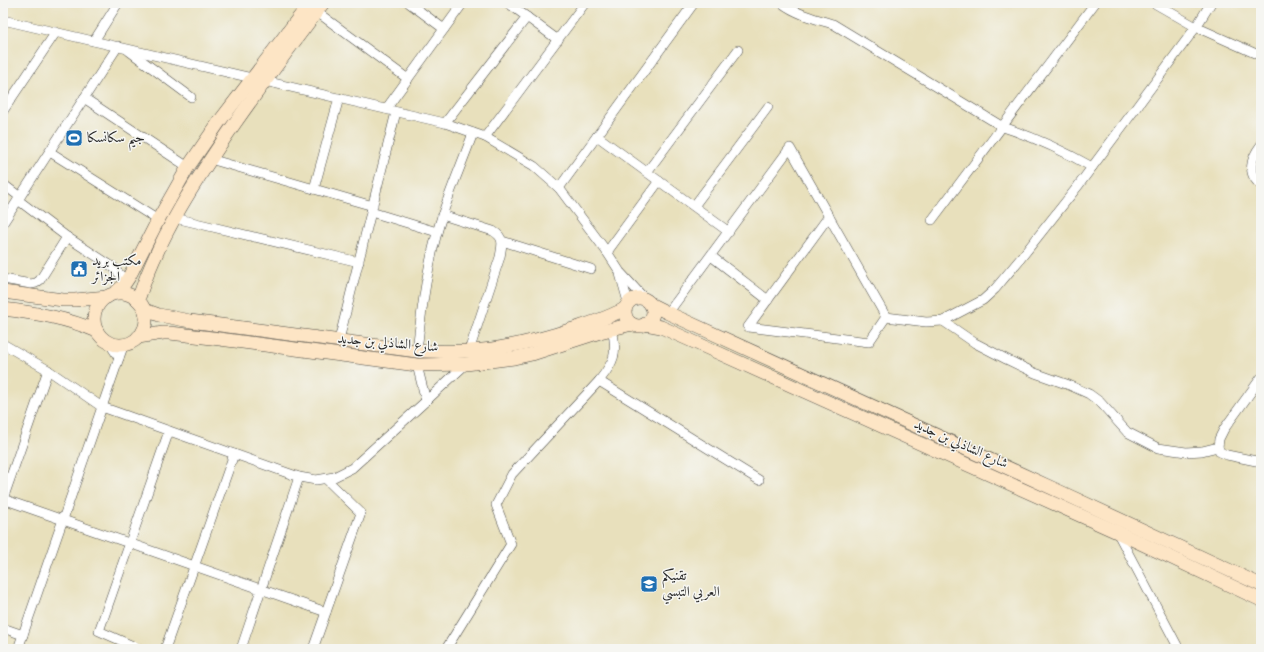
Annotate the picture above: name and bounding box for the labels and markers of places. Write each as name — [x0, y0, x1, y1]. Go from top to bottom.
sports icon: جيم سكانسكا — [64, 128, 84, 148]
place label: جيم سكانسكا — [87, 129, 145, 151]
place label: مكتب بريد الجزائر — [90, 252, 141, 286]
public building icon: مكتب بريد الجزائر — [69, 259, 89, 279]
place label: تقنيكم العربي التبسي — [662, 567, 720, 605]
school or university icon: تقنيكم العربي التبسي — [639, 574, 659, 594]

